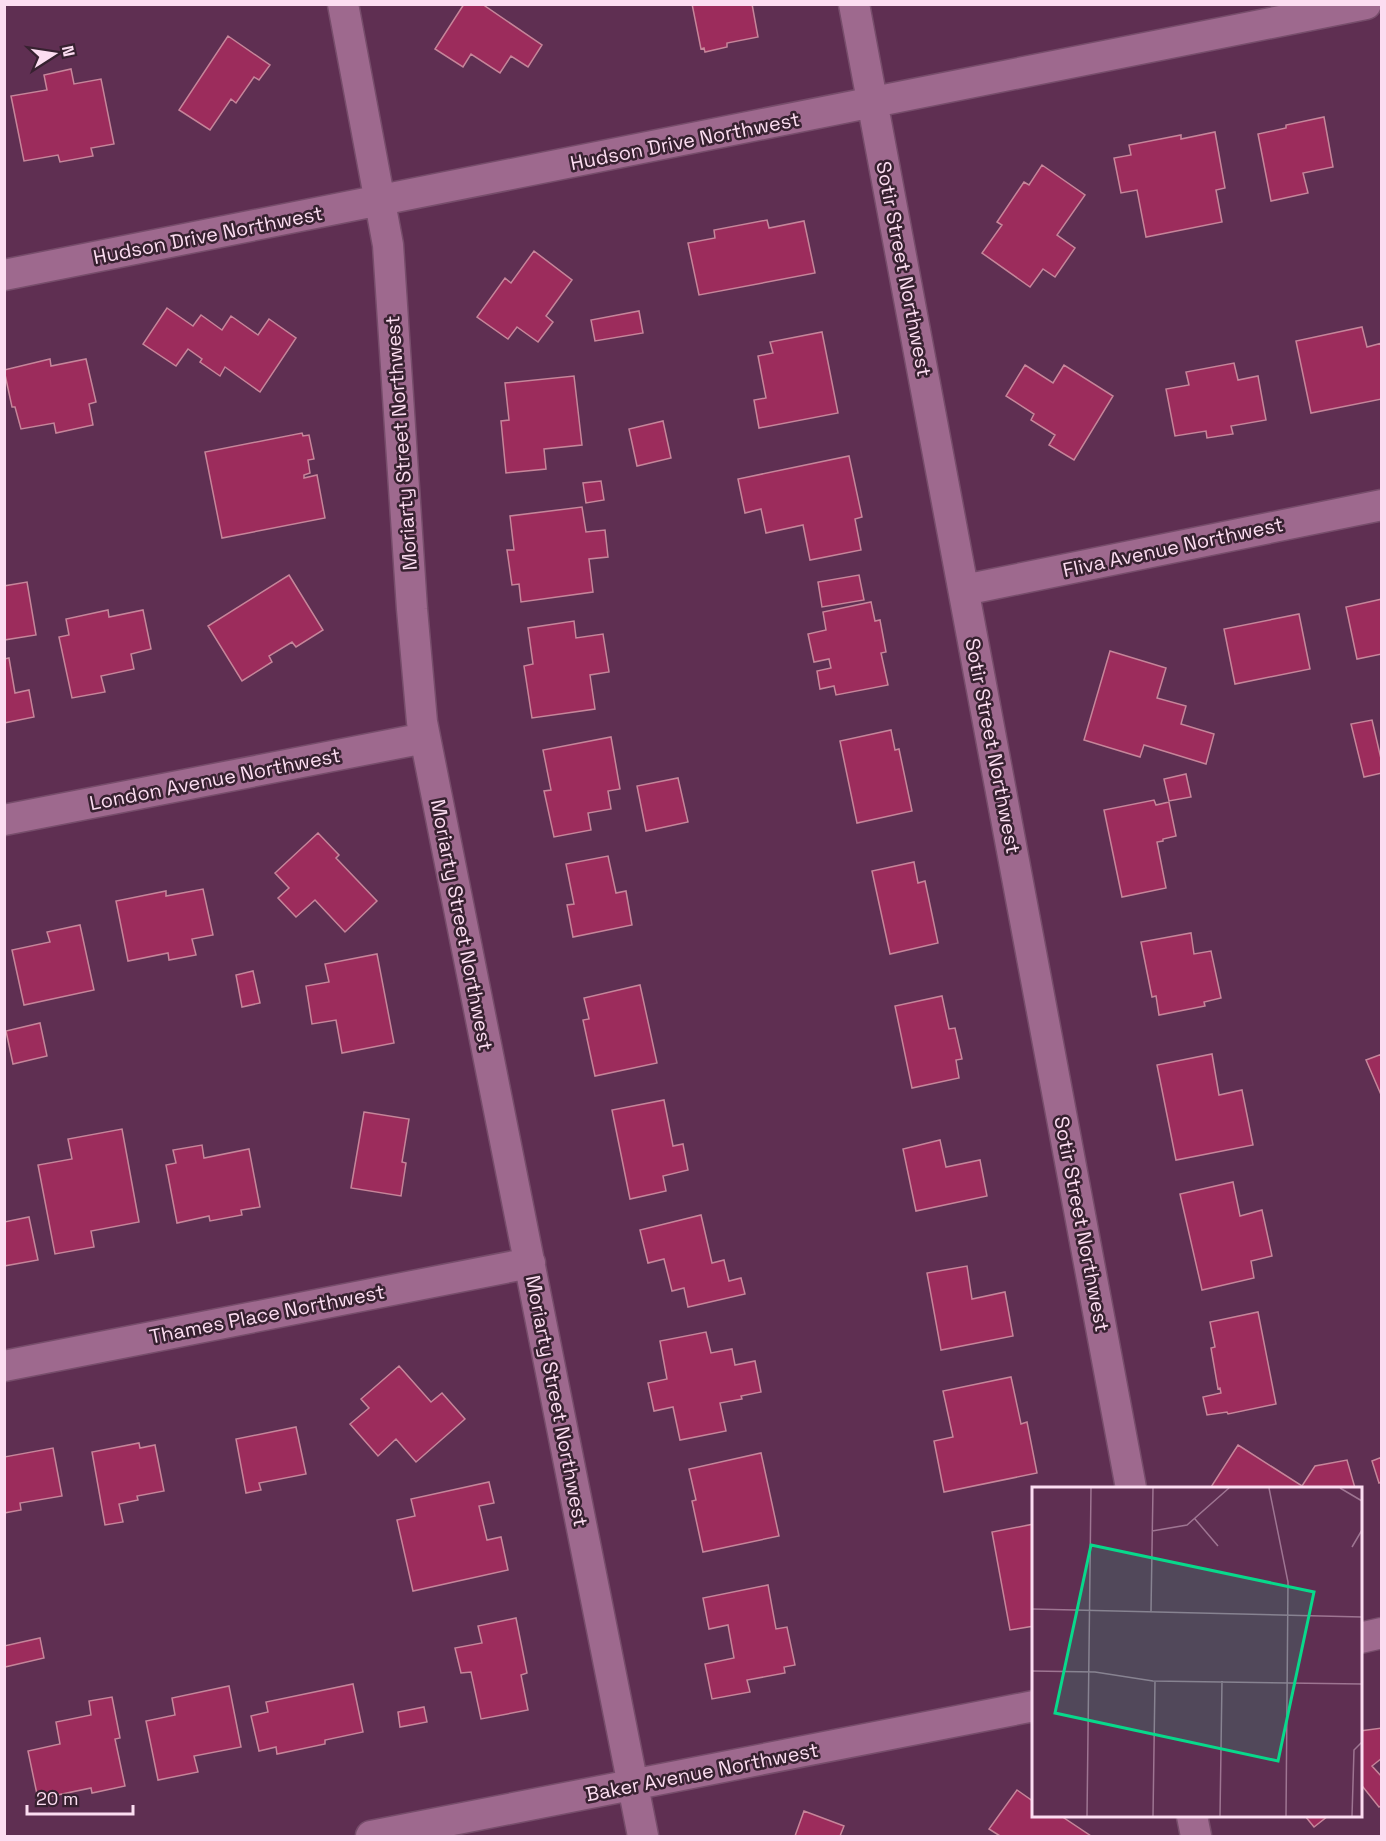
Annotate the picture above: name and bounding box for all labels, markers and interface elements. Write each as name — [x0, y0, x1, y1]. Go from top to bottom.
north arrow — [24, 24, 84, 84]
text: N — [57, 44, 80, 58]
street label: Hudson Drive Northwest — [568, 106, 802, 176]
street label: Sotir Street Northwest — [870, 159, 938, 379]
street label: Hudson Drive Northwest — [91, 200, 325, 270]
street label: Moriarty Street Northwest — [379, 315, 423, 571]
street label: Fliva Avenue Northwest — [1060, 511, 1286, 583]
street label: Sotir Street Northwest — [959, 636, 1027, 856]
street label: London Avenue Northwest — [87, 742, 343, 816]
street label: Moriarty Street Northwest — [425, 797, 499, 1053]
street label: Sotir Street Northwest — [1048, 1114, 1116, 1334]
street label: Moriarty Street Northwest — [520, 1273, 594, 1529]
street label: Thames Place Northwest — [147, 1278, 387, 1350]
inset map — [1032, 1487, 1362, 1817]
street label: Baker Avenue Northwest — [583, 1737, 821, 1807]
scale bar — [27, 1778, 134, 1816]
text: 20 m — [36, 1787, 79, 1810]

